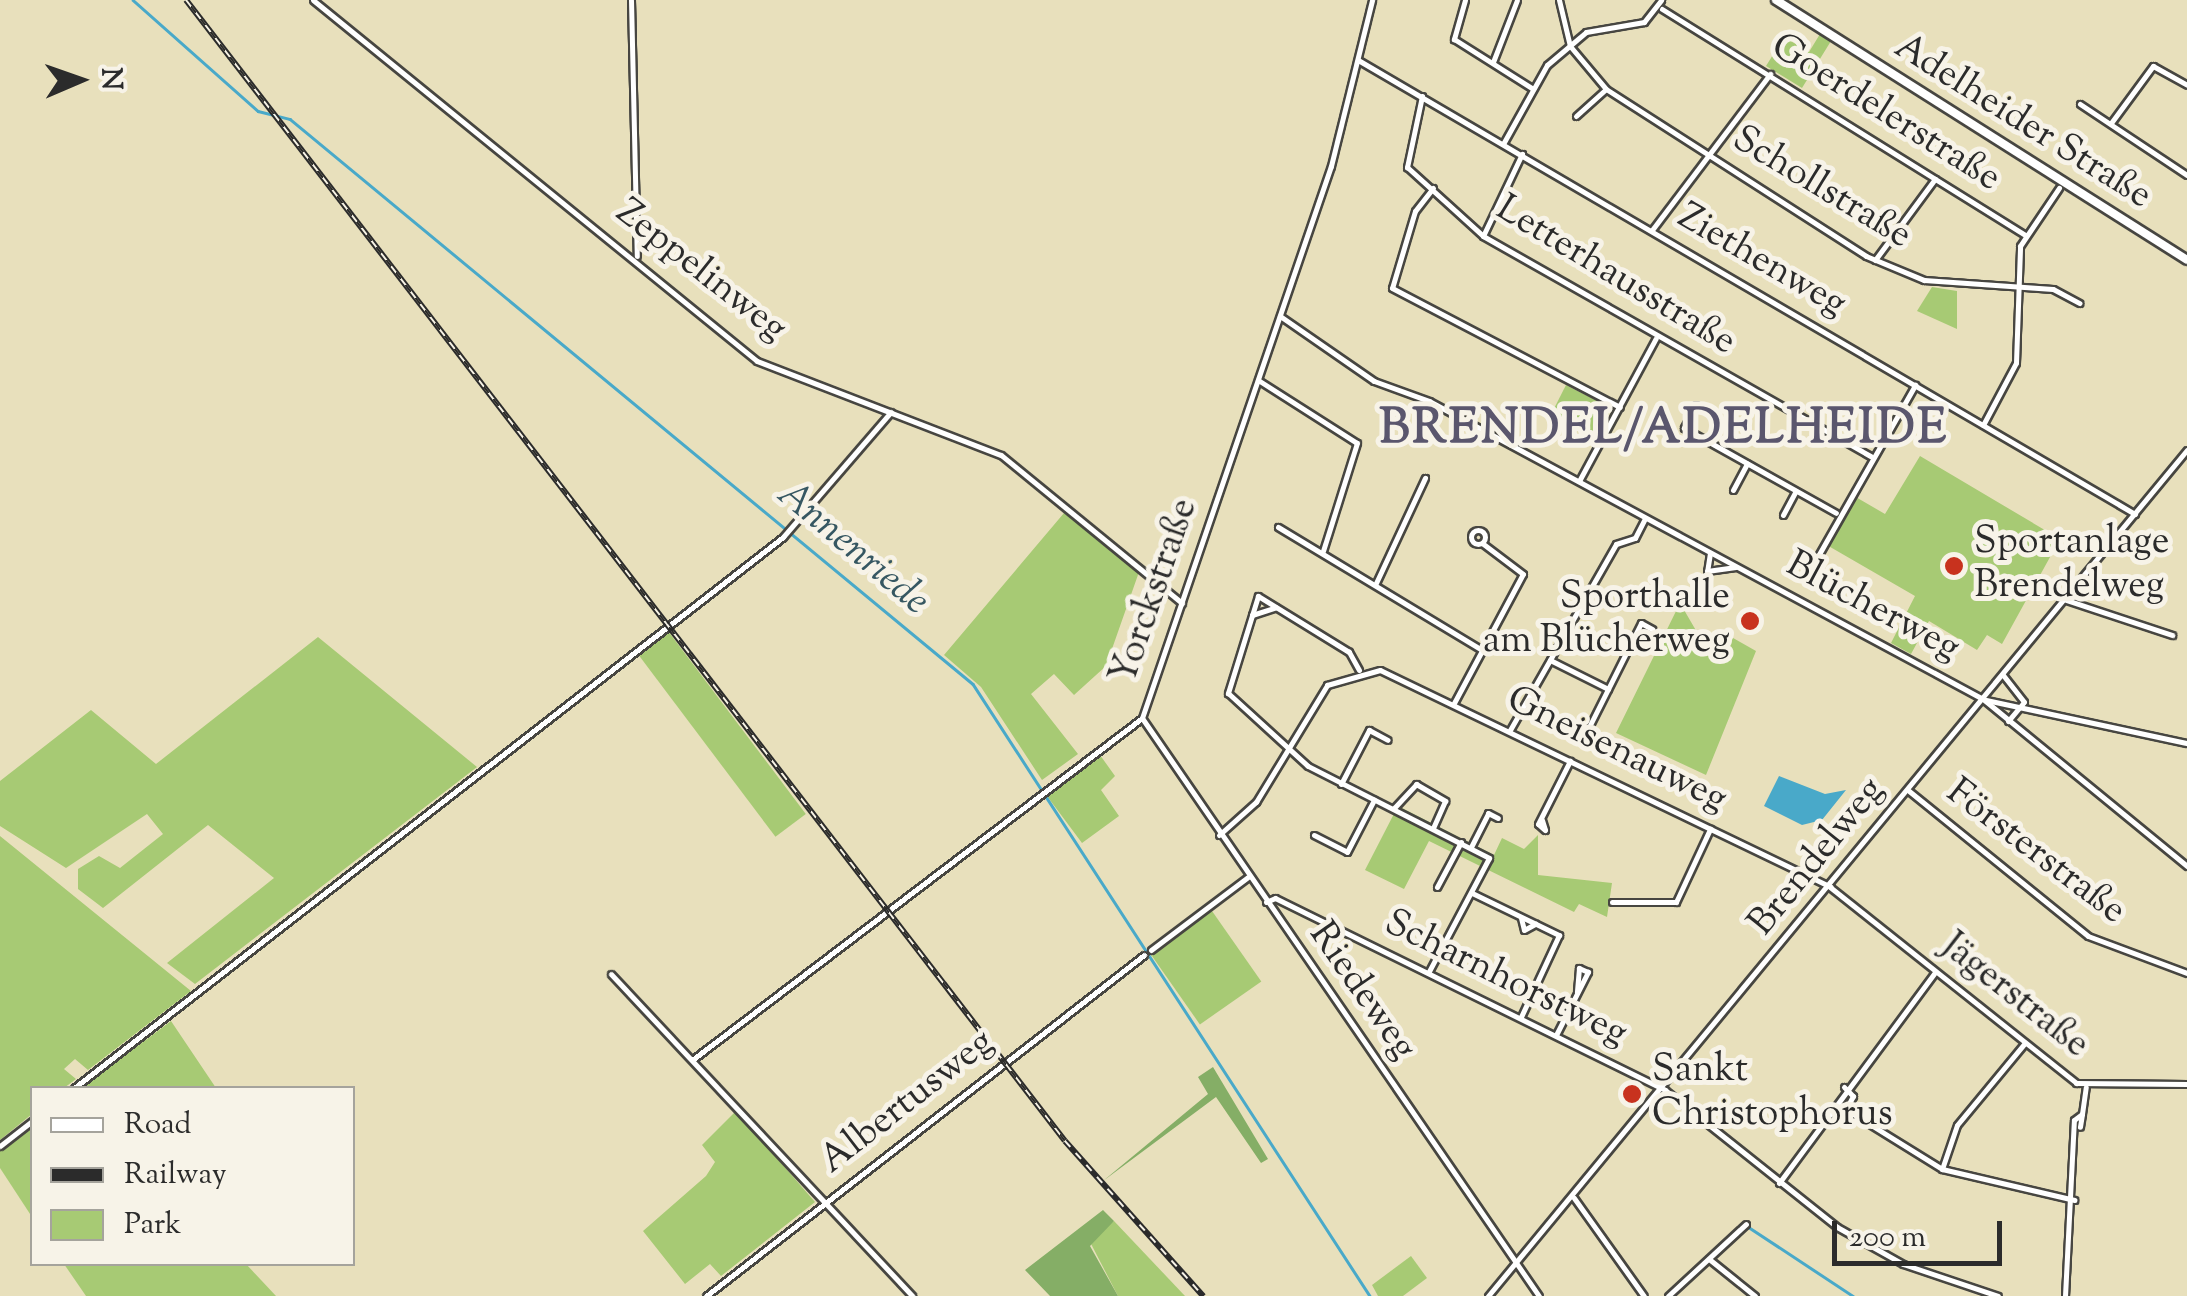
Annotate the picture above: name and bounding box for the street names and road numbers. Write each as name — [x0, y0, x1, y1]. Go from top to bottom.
street label: Goerdelerstraße — [1762, 25, 2008, 203]
street label: Adelheider Straße — [1885, 26, 2159, 220]
street label: Schollstraße — [1723, 118, 1919, 260]
street label: Letterhausstraße — [1487, 187, 1743, 367]
street label: Zeppelinweg — [605, 191, 795, 353]
street label: Ziethenweg — [1669, 195, 1853, 329]
street label: Yorckstraße — [1103, 493, 1209, 691]
street label: Blücherweg — [1777, 543, 1967, 673]
street label: Gneisenauweg — [1499, 678, 1733, 824]
street label: Brendelweg — [1740, 770, 1896, 946]
street label: Försterstraße — [1936, 771, 2134, 935]
street label: Scharnhorstweg — [1376, 902, 1634, 1058]
street label: Riedeweg — [1297, 914, 1425, 1070]
street label: Jägerstraße — [1931, 925, 2097, 1069]
street label: Albertusweg — [812, 1021, 1004, 1185]

